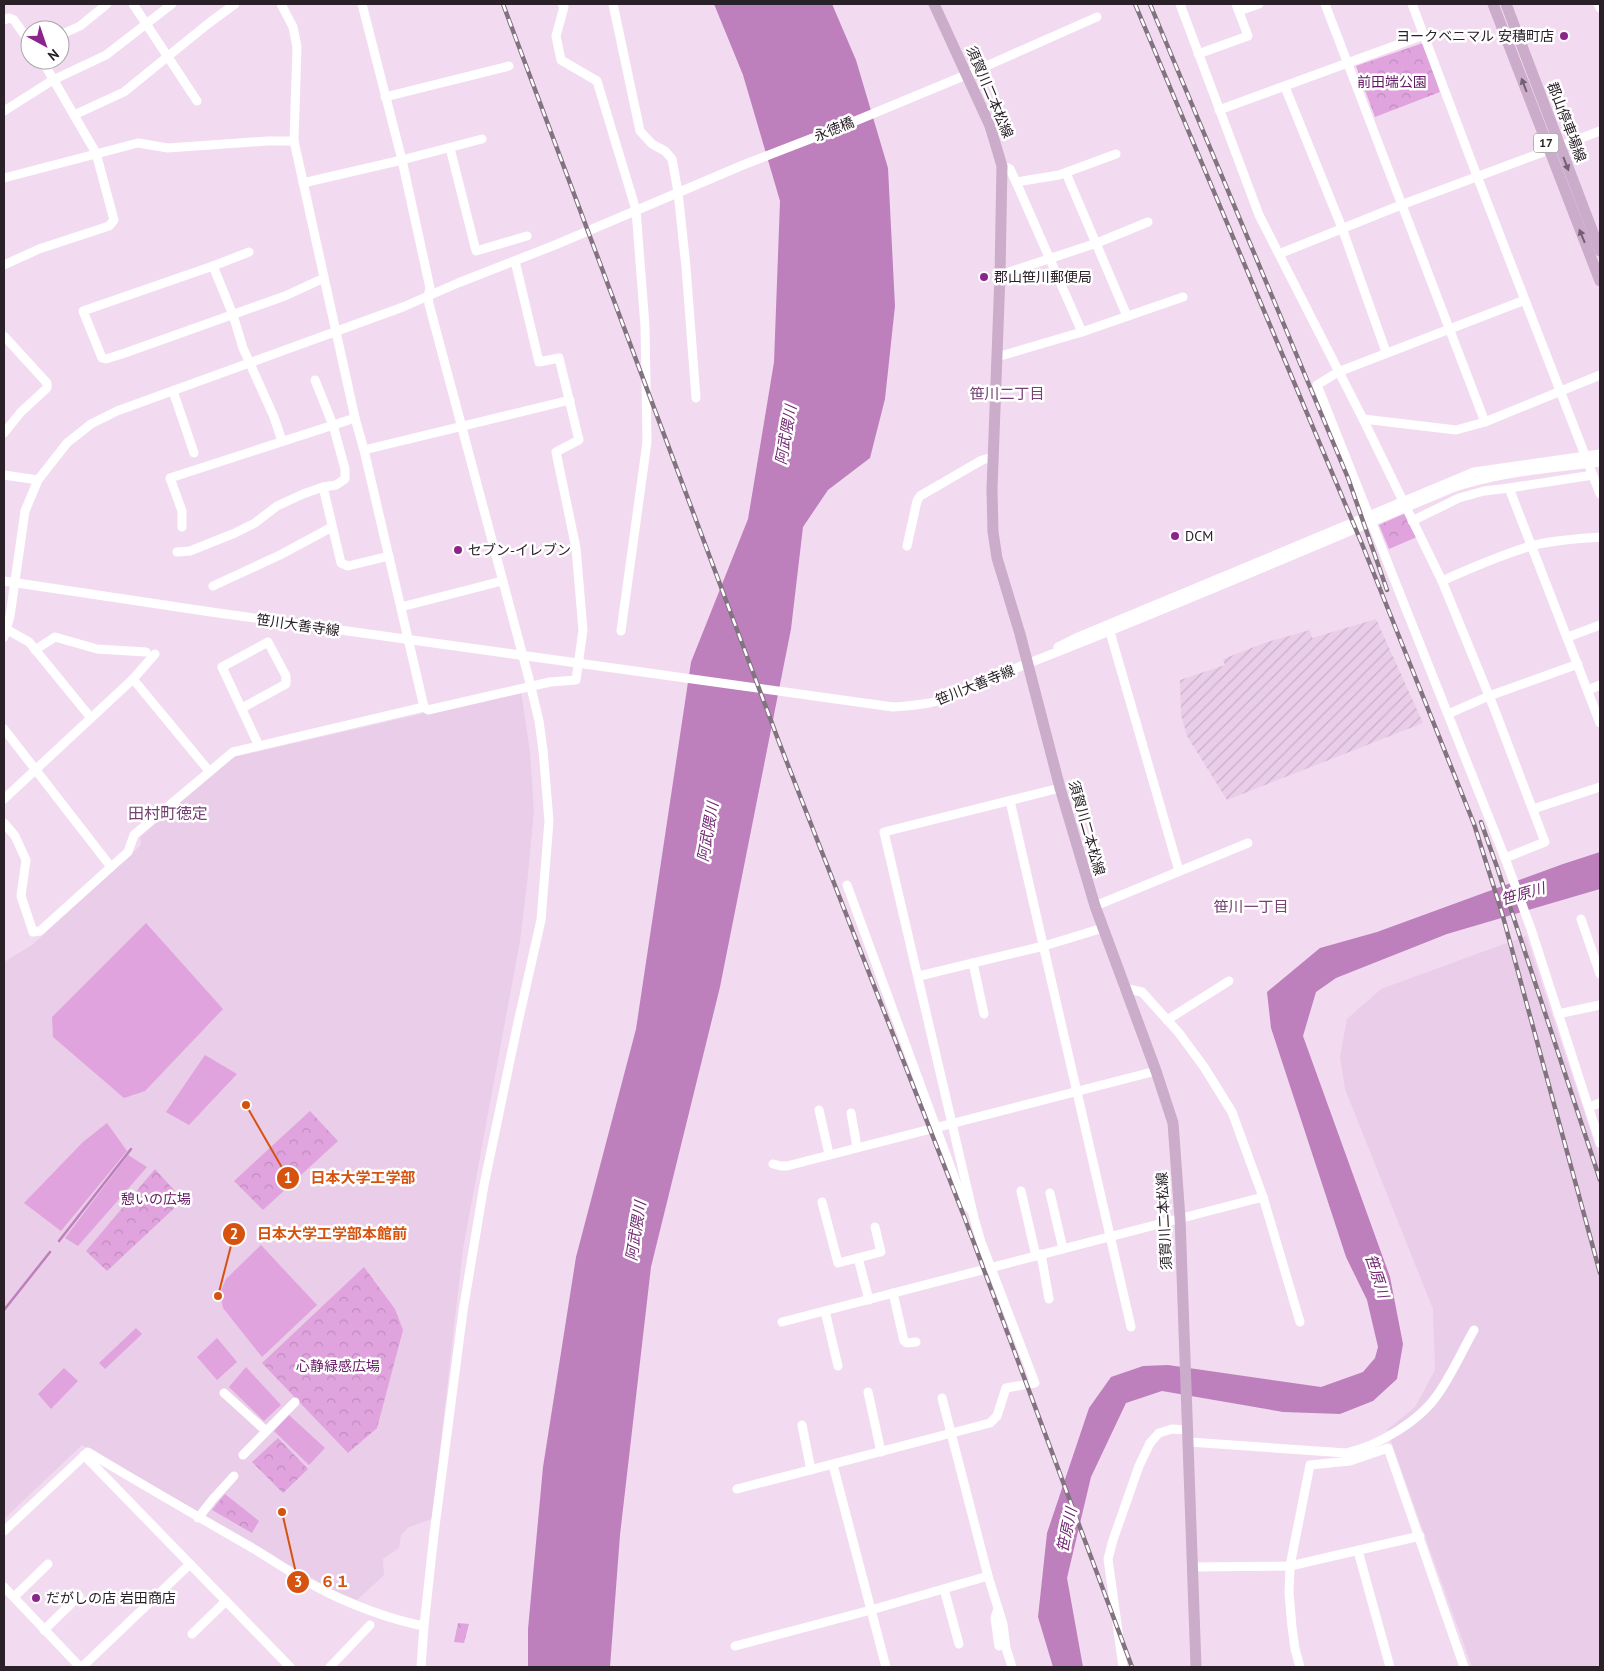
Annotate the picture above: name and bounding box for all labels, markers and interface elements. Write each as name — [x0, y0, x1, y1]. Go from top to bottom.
north arrow — [20, 20, 70, 70]
place label: ヨークベニマル 安積町店 — [1396, 27, 1554, 45]
marker: ヨークベニマル 安積町店 — [1558, 30, 1570, 42]
street label: 須賀川二本松線 — [963, 43, 1017, 141]
text: N — [44, 45, 63, 65]
park label: 前田端公園 — [1357, 73, 1427, 91]
one-way arrow — [1520, 77, 1527, 92]
street label: 郡山停車場線 — [1544, 80, 1590, 164]
street label: 永徳橋 — [811, 113, 857, 145]
road number: 17 — [1534, 134, 1558, 152]
one-way arrow — [1563, 157, 1571, 171]
one-way arrow — [1578, 229, 1586, 243]
place label: 郡山笹川郵便局 — [994, 268, 1092, 286]
marker: 郡山笹川郵便局 — [978, 271, 990, 283]
district label: 笹川二丁目 — [969, 384, 1045, 403]
water label: 阿武隈川 — [771, 402, 800, 466]
place label: DCM — [1185, 527, 1213, 545]
marker: DCM — [1169, 530, 1181, 542]
place label: セブン-イレブン — [468, 541, 571, 559]
marker: セブン-イレブン — [452, 544, 464, 556]
street label: 笹川大善寺線 — [255, 610, 341, 640]
street label: 笹川大善寺線 — [933, 661, 1017, 709]
street label: 須賀川二本松線 — [1065, 778, 1109, 878]
water label: 阿武隈川 — [693, 799, 722, 863]
district label: 田村町徳定 — [128, 803, 208, 823]
water label: 笹原川 — [1499, 878, 1549, 909]
district label: 笹川一丁目 — [1213, 897, 1289, 916]
callout: 日本大学工学部 — [275, 1163, 425, 1193]
text: 1 — [284, 1168, 292, 1187]
text: 日本大学工学部 — [310, 1168, 416, 1187]
street label: 須賀川二本松線 — [1152, 1172, 1176, 1270]
park label: 憩いの広場 — [121, 1190, 191, 1208]
water label: 阿武隈川 — [621, 1198, 650, 1262]
callout: 日本大学工学部本館前 — [222, 1219, 417, 1249]
text: 2 — [230, 1224, 238, 1243]
text: 日本大学工学部本館前 — [257, 1224, 407, 1243]
water label: 笹原川 — [1361, 1252, 1394, 1302]
park label: 心静緑感広場 — [296, 1357, 380, 1375]
water label: 笹原川 — [1053, 1504, 1081, 1554]
callout: ６１ — [285, 1567, 360, 1597]
text: 3 — [294, 1572, 302, 1591]
text: ６１ — [320, 1572, 350, 1591]
place label: だがしの店 岩田商店 — [46, 1589, 176, 1607]
marker: だがしの店 岩田商店 — [30, 1592, 42, 1604]

